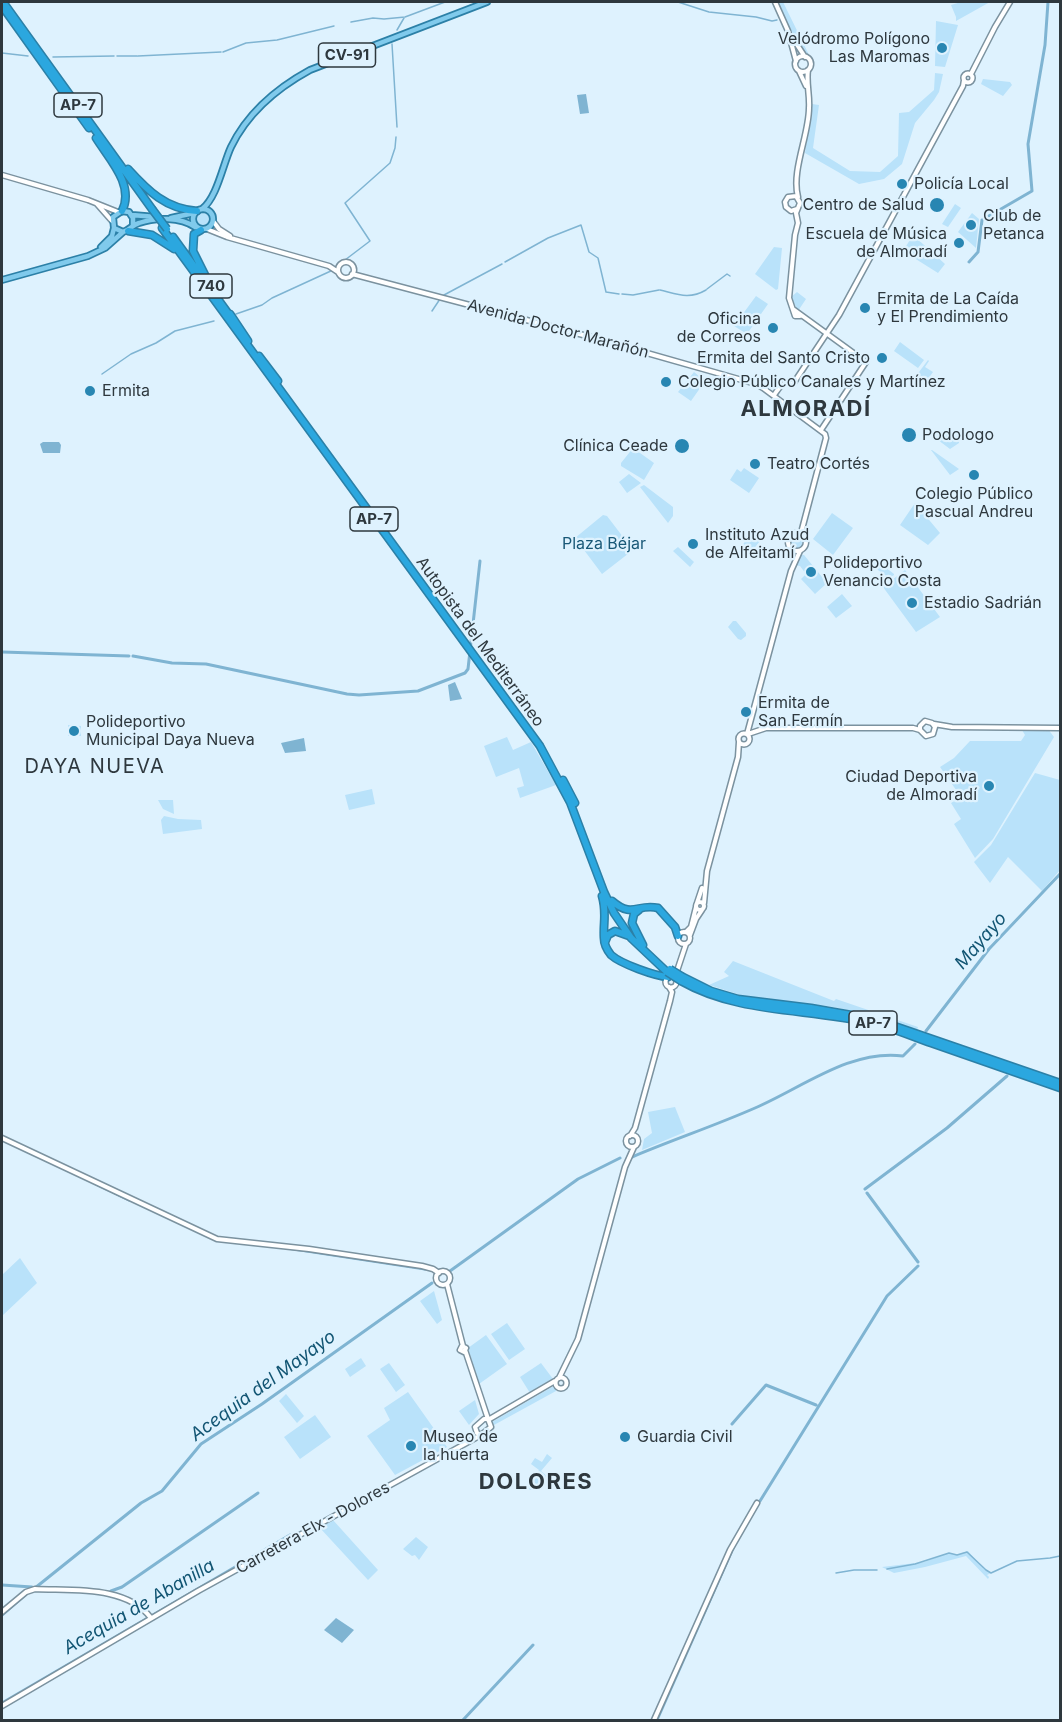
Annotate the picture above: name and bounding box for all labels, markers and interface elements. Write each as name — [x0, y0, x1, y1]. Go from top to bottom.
place label: Velódromo Polígono Las Maromas — [778, 29, 930, 67]
marker: Velódromo Polígono Las Maromas — [935, 41, 949, 55]
road number: CV-91 — [318, 43, 376, 67]
road number: AP-7 — [54, 93, 102, 117]
place label: Policía Local — [914, 174, 1009, 194]
marker: Policía Local — [895, 177, 909, 191]
place label: Centro de Salud — [802, 195, 924, 215]
marker: Centro de Salud — [928, 196, 946, 214]
place label: Club de Petanca — [983, 206, 1044, 244]
marker: Club de Petanca — [964, 218, 978, 232]
place label: Escuela de Música de Almoradí — [806, 224, 947, 262]
marker: Escuela de Música de Almoradí — [952, 236, 966, 250]
road number: 740 — [190, 274, 232, 298]
place label: Ermita de La Caída y El Prendimiento — [877, 289, 1019, 327]
street label: Avenida Doctor Marañón — [465, 296, 651, 362]
marker: Ermita de La Caída y El Prendimiento — [858, 301, 872, 315]
place label: Oficina de Correos — [677, 309, 761, 347]
marker: Oficina de Correos — [766, 321, 780, 335]
place label: Ermita del Santo Cristo — [697, 348, 870, 368]
marker: Ermita del Santo Cristo — [875, 351, 889, 365]
place label: Colegio Público Canales y Martínez — [678, 372, 946, 392]
marker: Colegio Público Canales y Martínez — [659, 375, 673, 389]
place label: Ermita — [102, 381, 150, 401]
marker: Ermita — [83, 384, 97, 398]
district label: ALMORADÍ — [740, 396, 872, 422]
place label: Podologo — [922, 425, 994, 445]
marker: Podologo — [900, 426, 918, 444]
place label: Clínica Ceade — [563, 436, 668, 456]
marker: Clínica Ceade — [673, 437, 691, 455]
place label: Teatro Cortés — [767, 454, 870, 474]
marker: Teatro Cortés — [748, 457, 762, 471]
marker: Colegio Público Pascual Andreu — [967, 468, 981, 482]
place label: Colegio Público Pascual Andreu — [915, 484, 1033, 522]
road number: AP-7 — [350, 507, 398, 531]
place label: Instituto Azud de Alfeitamí — [705, 525, 809, 563]
park label: Plaza Béjar — [562, 534, 646, 554]
marker: Instituto Azud de Alfeitamí — [686, 537, 700, 551]
street label: Autopista del Mediterráneo — [412, 553, 548, 731]
place label: Polideportivo Venancio Costa — [823, 553, 942, 591]
marker: Polideportivo Venancio Costa — [804, 565, 818, 579]
place label: Estadio Sadrián — [924, 593, 1042, 613]
marker: Estadio Sadrián — [905, 596, 919, 610]
place label: Ermita de San Fermín — [758, 693, 843, 731]
marker: Ermita de San Fermín — [739, 705, 753, 719]
place label: Polideportivo Municipal Daya Nueva — [86, 712, 255, 750]
marker: Polideportivo Municipal Daya Nueva — [67, 724, 81, 738]
district label: DAYA NUEVA — [25, 755, 165, 779]
place label: Ciudad Deportiva de Almoradí — [845, 767, 977, 805]
marker: Ciudad Deportiva de Almoradí — [982, 779, 996, 793]
water label: Mayayo — [950, 908, 1012, 974]
road number: AP-7 — [849, 1011, 897, 1035]
water label: Acequia del Mayayo — [186, 1326, 340, 1446]
place label: Museo de la huerta — [423, 1427, 498, 1465]
place label: Guardia Civil — [637, 1427, 733, 1447]
marker: Guardia Civil — [618, 1430, 632, 1444]
marker: Museo de la huerta — [404, 1439, 418, 1453]
district label: DOLORES — [479, 1469, 593, 1495]
street label: Carretera Elx - Dolores — [233, 1478, 393, 1578]
water label: Acequia de Abanilla — [60, 1555, 218, 1659]

